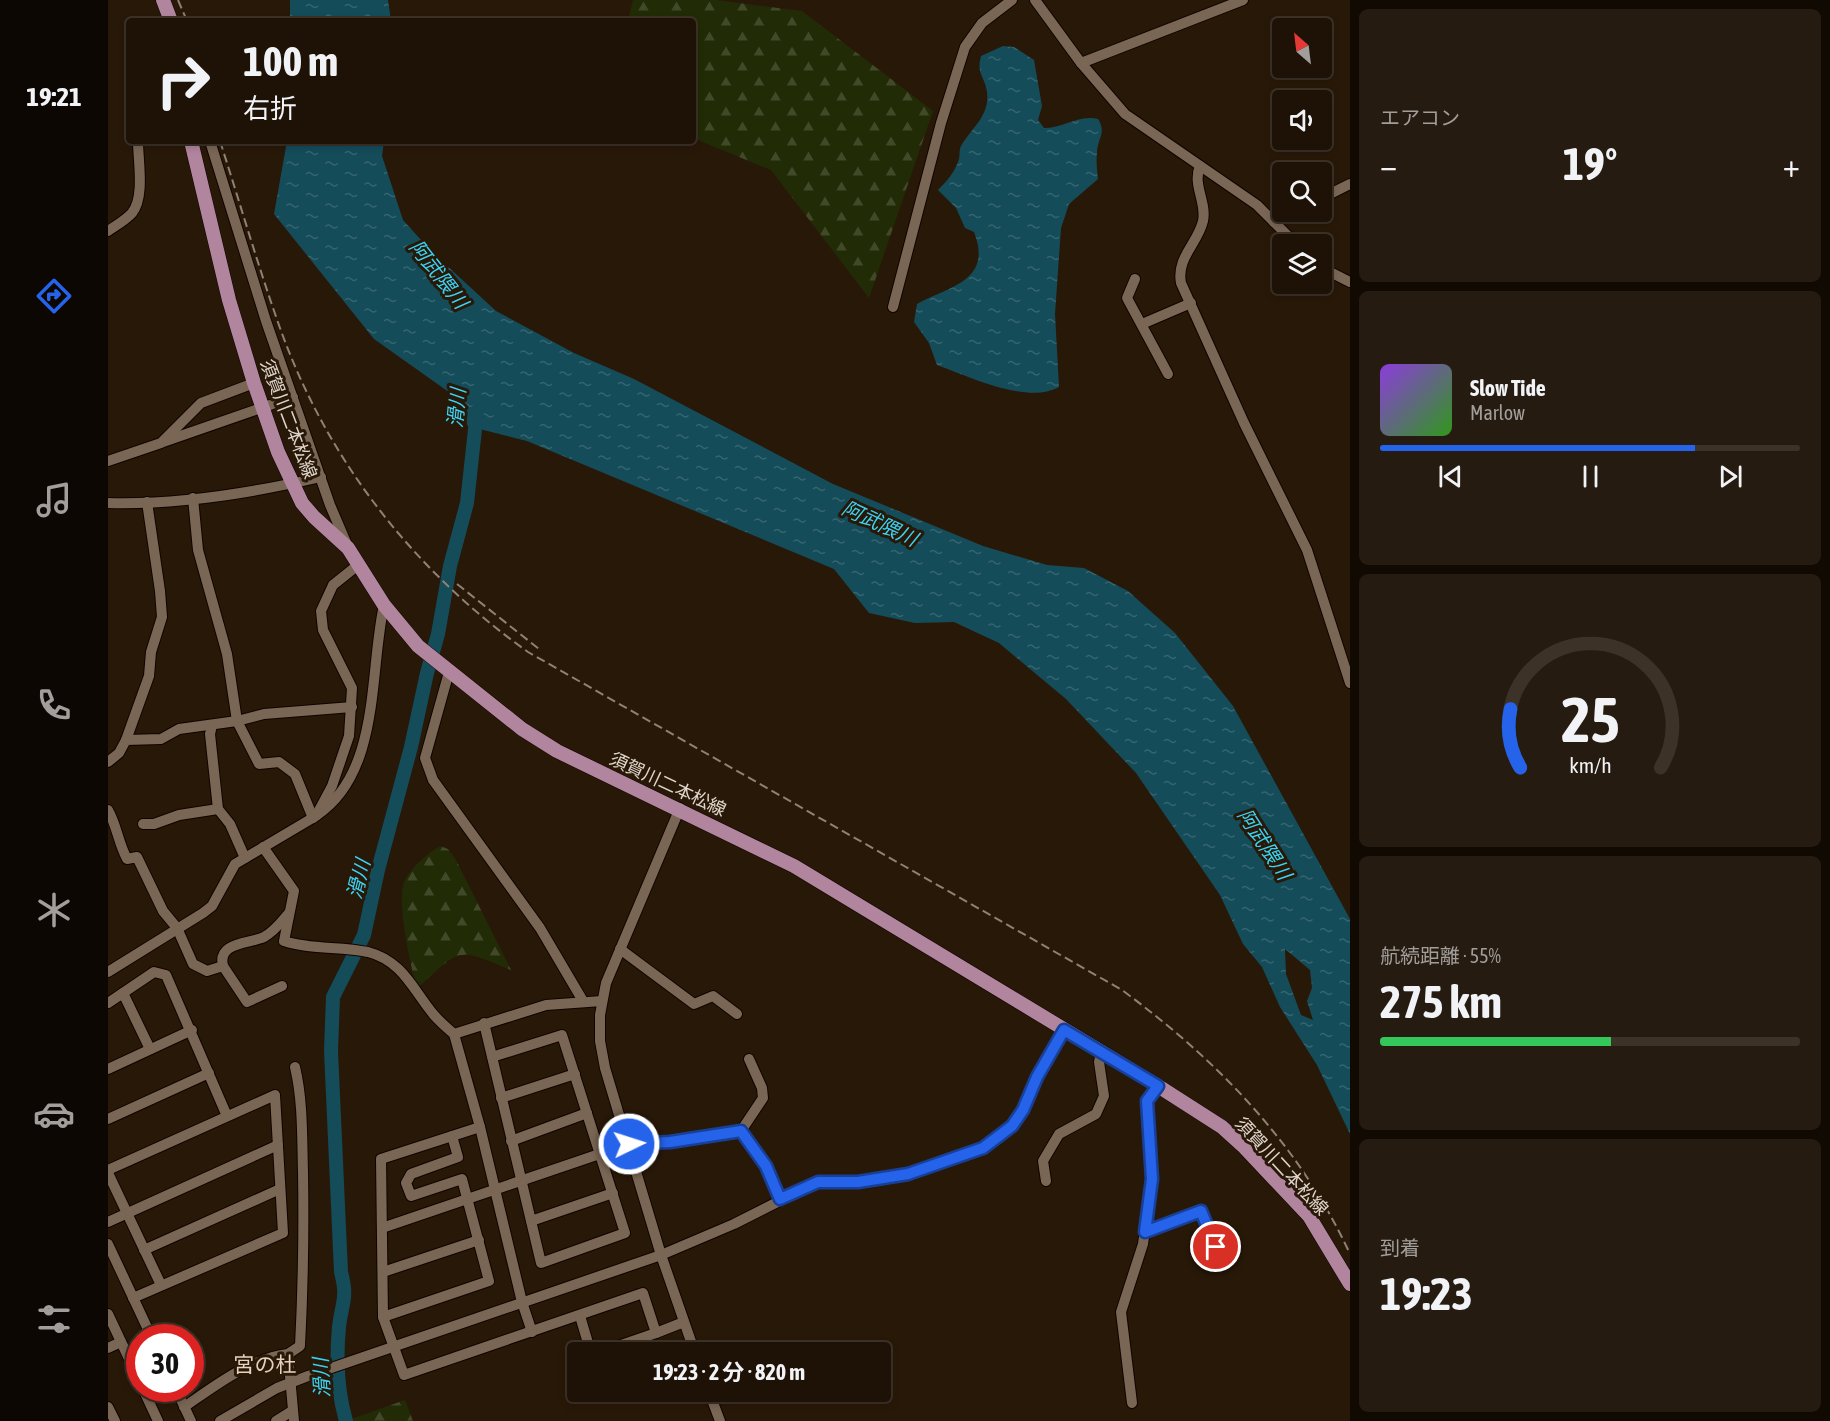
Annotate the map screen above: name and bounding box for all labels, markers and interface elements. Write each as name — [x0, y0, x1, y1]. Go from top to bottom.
north arrow — [1272, 18, 1332, 78]
map controls — [1272, 18, 1332, 294]
text: 100 m — [243, 37, 338, 85]
icon: right — [144, 42, 222, 120]
text: 19:21 — [26, 81, 82, 112]
button: sound — [1272, 90, 1332, 150]
text: 右折 — [243, 93, 297, 124]
text: エアコン — [1380, 106, 1460, 129]
text: 19° — [1563, 138, 1617, 190]
text: − — [1380, 146, 1397, 184]
text: + — [1783, 146, 1800, 184]
button: search — [1272, 162, 1332, 222]
button: layers — [1272, 234, 1332, 294]
water label: 阿武隈川 — [405, 235, 474, 314]
icon: directions — [33, 275, 75, 317]
street label: 須賀川二本松線 — [257, 356, 321, 482]
text: Slow Tide — [1470, 375, 1546, 401]
water label: 滑川 — [443, 385, 469, 429]
text: Marlow — [1470, 401, 1525, 424]
icon: previous — [1434, 460, 1467, 493]
icon: pause — [1574, 460, 1607, 493]
icon: next — [1714, 460, 1747, 493]
icon: music — [33, 479, 75, 521]
water label: 阿武隈川 — [839, 496, 923, 551]
icon: phone — [33, 684, 75, 726]
text: 25 — [1561, 684, 1619, 755]
street label: 須賀川二本松線 — [606, 748, 730, 820]
text: km/h — [1569, 753, 1611, 778]
water label: 阿武隈川 — [1234, 804, 1298, 885]
water label: 滑川 — [342, 855, 374, 901]
icon: climate — [33, 889, 75, 931]
text: 航続距離 · 55% — [1380, 944, 1501, 967]
text: 275 km — [1380, 976, 1502, 1028]
icon: car — [33, 1093, 75, 1135]
position arrow — [597, 1112, 661, 1176]
street label: 須賀川二本松線 — [1231, 1113, 1333, 1219]
pin — [1190, 1221, 1241, 1272]
icon: arrive — [1199, 1230, 1232, 1263]
text: 到着 — [1380, 1236, 1420, 1259]
text: 19:23 — [1380, 1268, 1473, 1320]
icon: filters — [33, 1298, 75, 1340]
speed limit sign: 30 — [126, 1324, 204, 1402]
district label: 宮の杜 — [234, 1352, 297, 1376]
water label: 滑川 — [308, 1355, 334, 1399]
text: 19:23 · 2 分 · 820 m — [653, 1359, 805, 1385]

